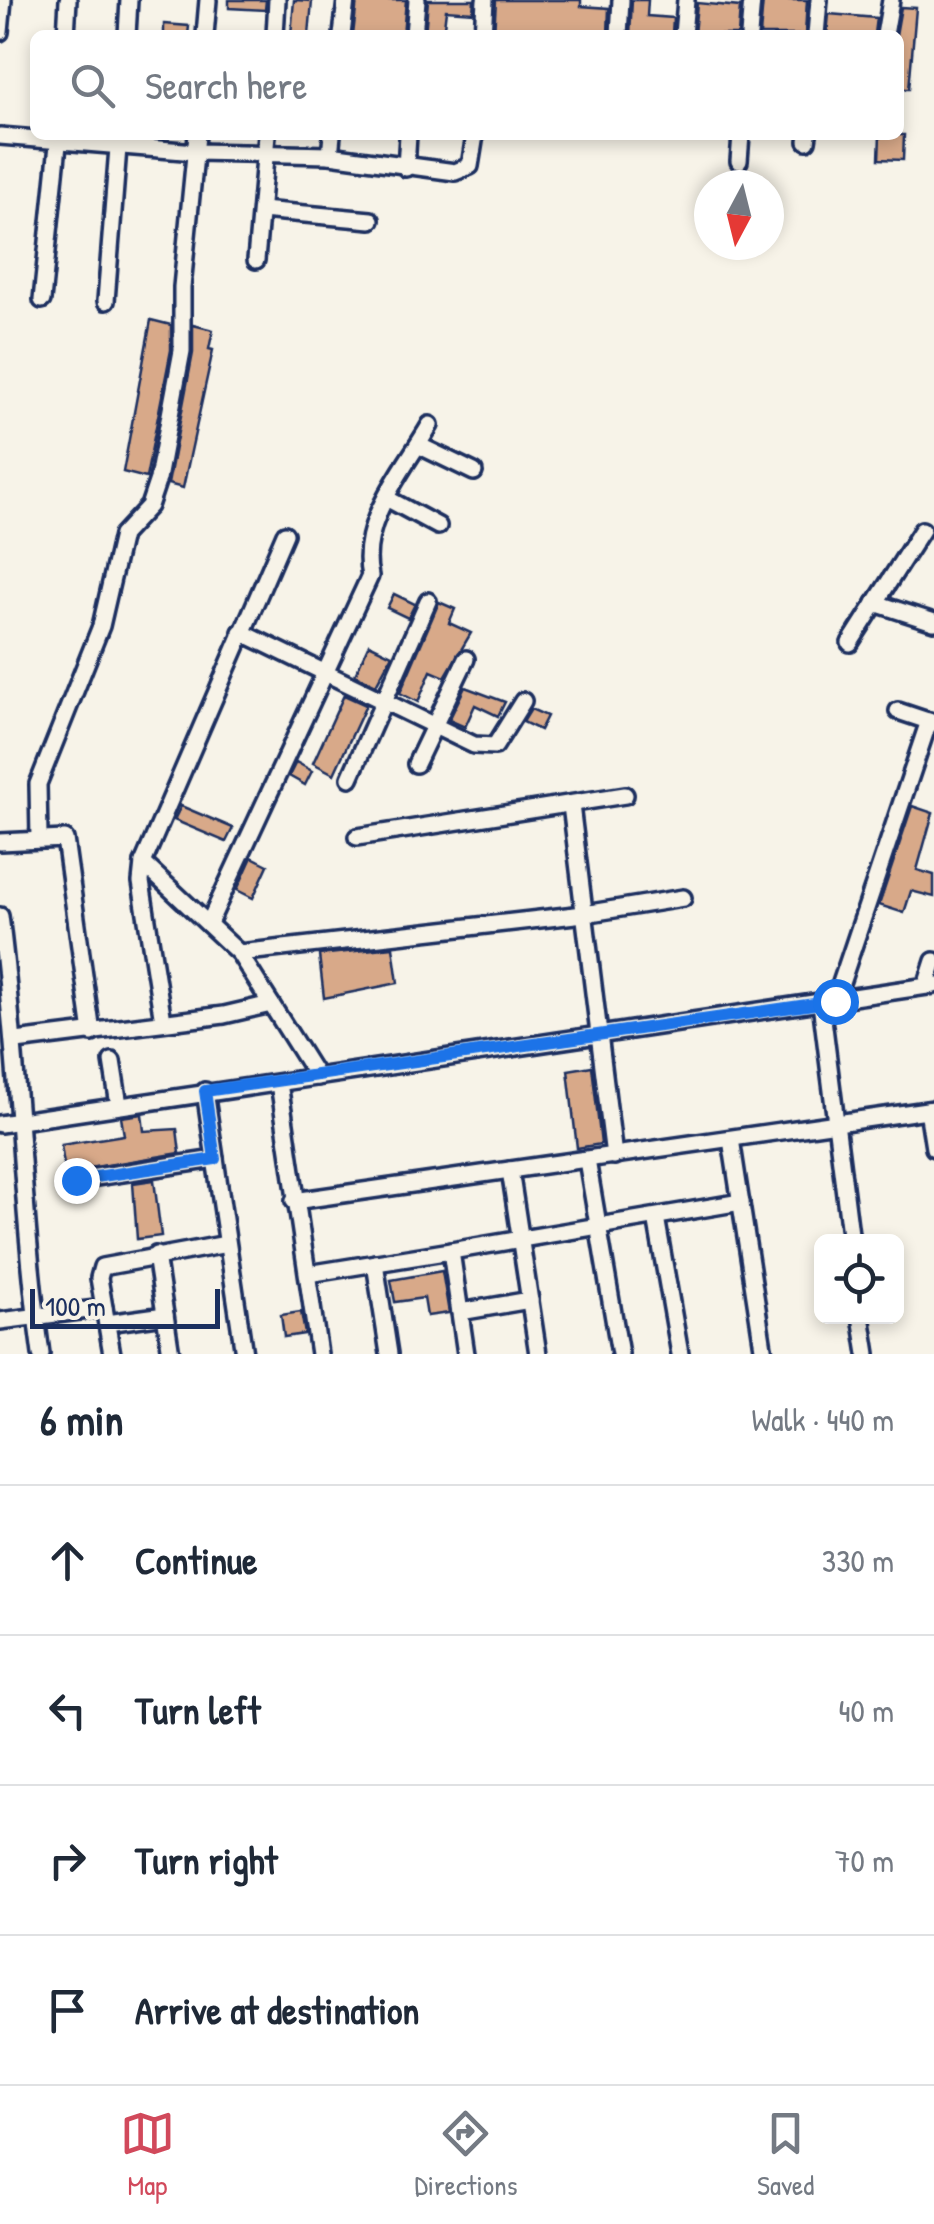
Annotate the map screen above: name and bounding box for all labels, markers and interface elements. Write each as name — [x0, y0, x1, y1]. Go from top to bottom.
search box — [30, 30, 904, 140]
icon: search — [65, 58, 120, 113]
text: Search here — [145, 59, 307, 111]
north arrow — [694, 170, 784, 260]
route start — [813, 979, 859, 1025]
route end — [54, 1158, 100, 1204]
map controls — [814, 1234, 904, 1324]
button: locate — [814, 1234, 904, 1324]
scale bar — [30, 1284, 220, 1328]
text: 100 m — [45, 1287, 106, 1325]
text: 6 min — [40, 1391, 123, 1448]
text: Walk · 440 m — [751, 1398, 894, 1441]
icon: ahead — [40, 1533, 95, 1588]
text: Continue — [135, 1534, 257, 1586]
text: 330 m — [822, 1539, 894, 1582]
icon: left — [40, 1683, 95, 1738]
text: Turn left — [135, 1684, 260, 1736]
text: 40 m — [839, 1689, 894, 1732]
icon: right — [40, 1833, 95, 1888]
text: Turn right — [135, 1834, 278, 1886]
text: 70 m — [835, 1839, 894, 1882]
icon: arrive — [40, 1983, 95, 2038]
text: Arrive at destination — [135, 1984, 419, 2036]
tab: Map — [120, 2106, 175, 2204]
tab: Directions — [414, 2106, 517, 2204]
tab: Saved — [757, 2106, 814, 2204]

